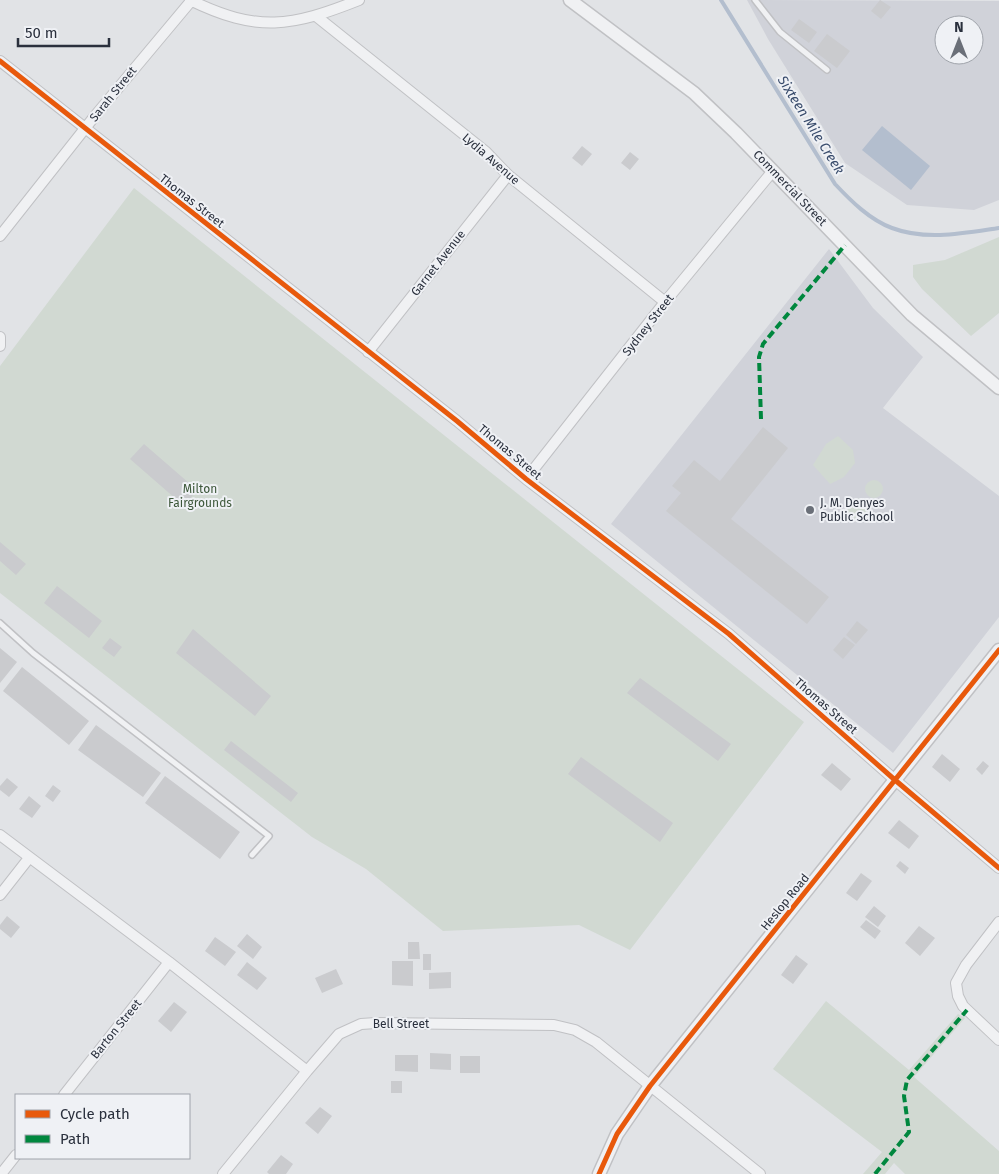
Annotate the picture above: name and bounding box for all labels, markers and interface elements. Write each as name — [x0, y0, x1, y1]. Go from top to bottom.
scale bar — [18, 15, 109, 47]
north arrow — [934, 15, 984, 65]
text: N — [954, 19, 964, 36]
text: 50 m — [25, 24, 58, 42]
street label: Sarah Street — [87, 63, 140, 124]
water label: Sixteen Mile Creek — [773, 72, 848, 178]
street label: Lydia Avenue — [460, 130, 522, 188]
street label: Commercial Street — [750, 147, 830, 229]
street label: Thomas Street — [157, 171, 228, 231]
street label: Garnet Avenue — [408, 227, 468, 299]
street label: Sydney Street — [620, 291, 677, 359]
street label: Thomas Street — [476, 421, 545, 483]
park label: Milton Fairgrounds — [168, 482, 232, 510]
place label: J. M. Denyes Public School — [820, 496, 894, 524]
marker: J. M. Denyes Public School — [804, 504, 816, 516]
street label: Thomas Street — [792, 675, 861, 737]
street label: Heslop Road — [758, 871, 812, 933]
street label: Barton Street — [88, 996, 145, 1062]
street label: Bell Street — [373, 1017, 430, 1031]
legend — [15, 1094, 190, 1159]
text: Cycle path — [60, 1105, 130, 1123]
text: Path — [60, 1130, 90, 1148]

